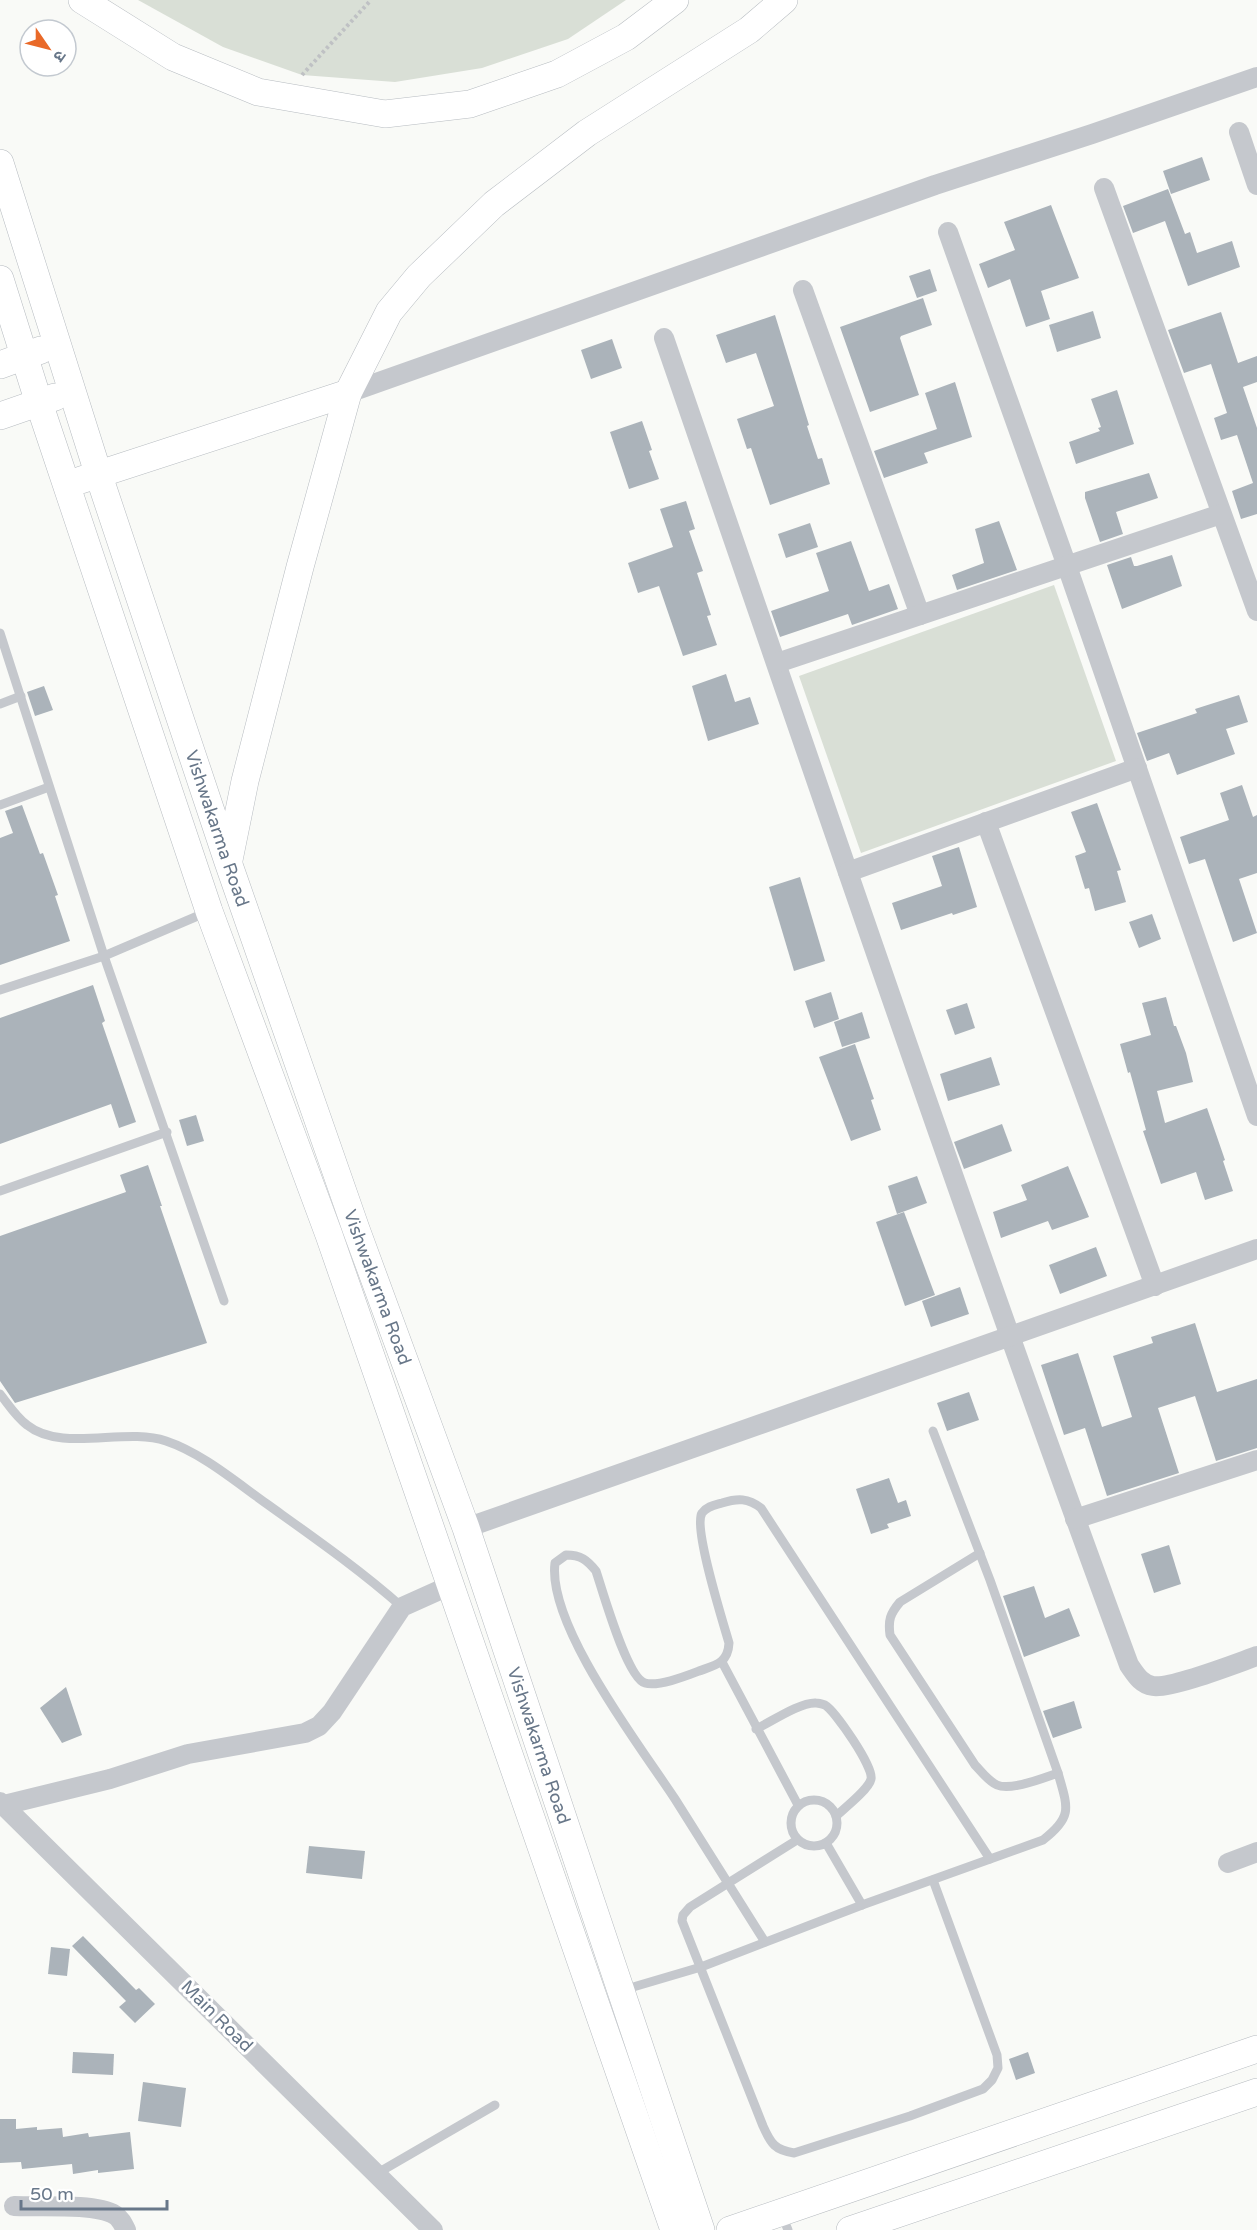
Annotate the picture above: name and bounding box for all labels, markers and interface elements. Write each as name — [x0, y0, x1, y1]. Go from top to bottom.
north arrow — [18, 18, 78, 78]
text: उ — [48, 46, 70, 66]
street label: Vishwakarma Road — [180, 747, 254, 910]
street label: Vishwakarma Road — [339, 1207, 416, 1368]
street label: Vishwakarma Road — [502, 1664, 575, 1827]
street label: Main Road — [176, 1975, 258, 2057]
scale bar — [21, 2173, 166, 2211]
text: 50 m — [30, 2183, 74, 2205]

